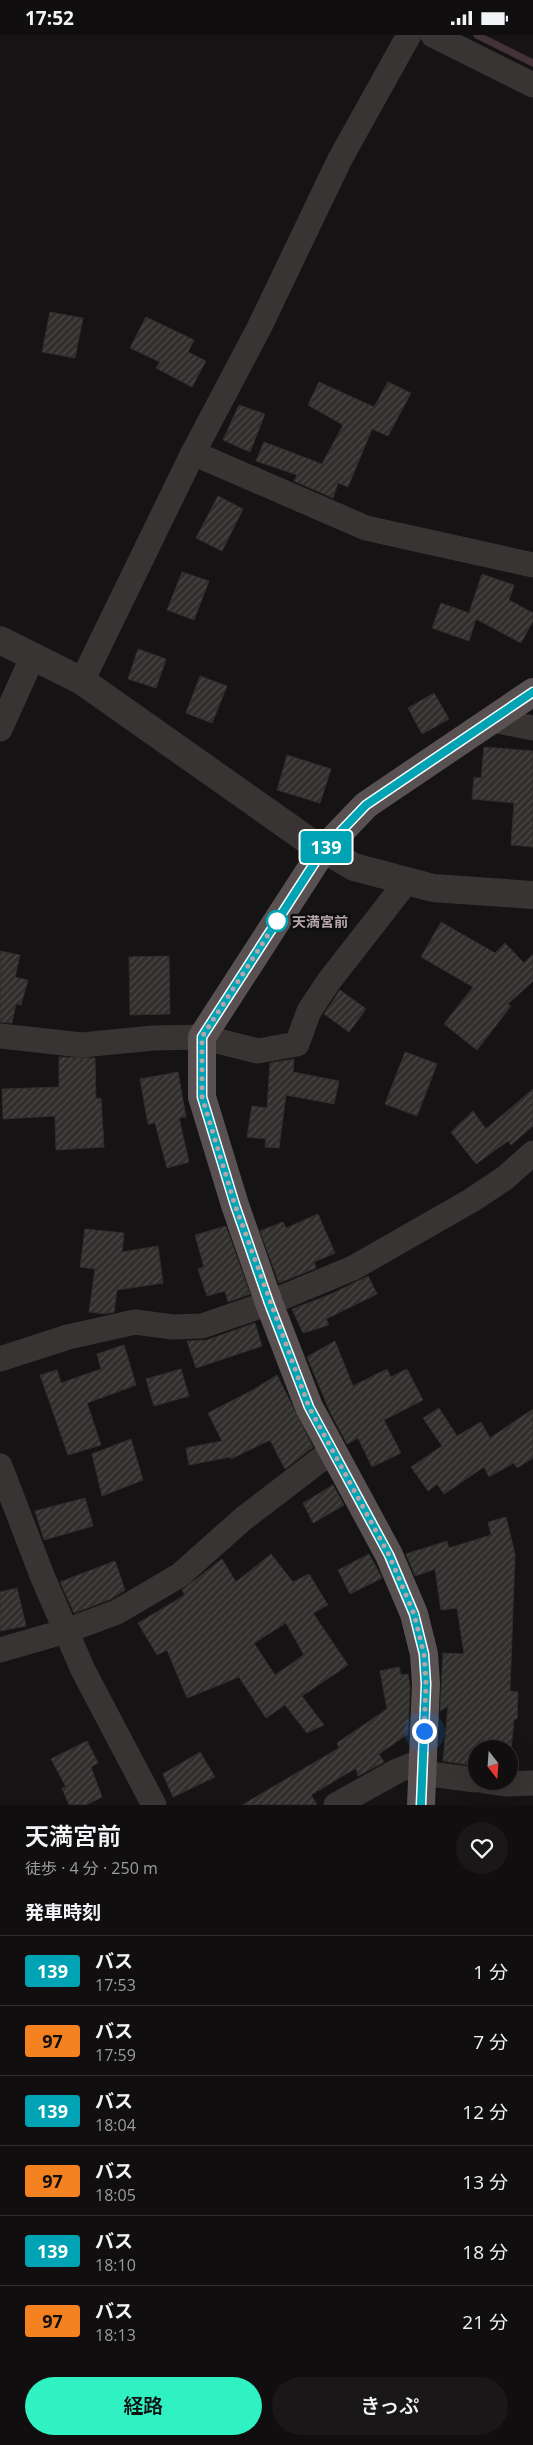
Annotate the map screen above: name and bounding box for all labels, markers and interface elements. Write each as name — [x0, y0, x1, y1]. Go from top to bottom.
text: 17:52 — [25, 5, 74, 31]
line badge: 139 — [297, 831, 355, 863]
text: 139 — [311, 835, 341, 859]
marker: 天満宮前 — [266, 910, 288, 932]
place label: 天満宮前 — [292, 912, 348, 931]
your location — [412, 1719, 437, 1744]
north arrow — [468, 1740, 518, 1790]
map controls — [468, 1740, 518, 1790]
text: 天満宮前 — [25, 1819, 121, 1852]
button: heart — [456, 1822, 508, 1874]
text: 徒歩 · 4 分 · 250 m — [25, 1857, 158, 1879]
text: 発車時刻 — [25, 1899, 101, 1925]
text: バス — [95, 1948, 133, 1974]
text: 139 — [37, 1959, 68, 1983]
text: 1 分 — [473, 1959, 508, 1985]
text: 17:53 — [95, 1974, 136, 1996]
text: バス — [95, 2018, 133, 2044]
text: 97 — [42, 2029, 63, 2053]
text: 7 分 — [473, 2029, 508, 2055]
text: 17:59 — [95, 2044, 136, 2066]
text: バス — [95, 2088, 133, 2114]
text: 139 — [37, 2099, 68, 2123]
text: 12 分 — [462, 2099, 508, 2125]
text: 18:04 — [95, 2114, 136, 2136]
text: バス — [95, 2158, 133, 2184]
text: 97 — [42, 2169, 63, 2193]
text: 13 分 — [462, 2169, 508, 2195]
text: 18:05 — [95, 2184, 136, 2206]
text: バス — [95, 2228, 133, 2254]
text: 139 — [37, 2239, 68, 2263]
text: 18 分 — [462, 2239, 508, 2265]
text: 18:10 — [95, 2254, 136, 2276]
text: バス — [95, 2298, 133, 2324]
text: 97 — [42, 2309, 63, 2333]
text: 21 分 — [462, 2309, 508, 2335]
text: 18:13 — [95, 2324, 136, 2346]
button: 経路 — [25, 2377, 262, 2435]
button: きっぷ — [272, 2377, 508, 2435]

